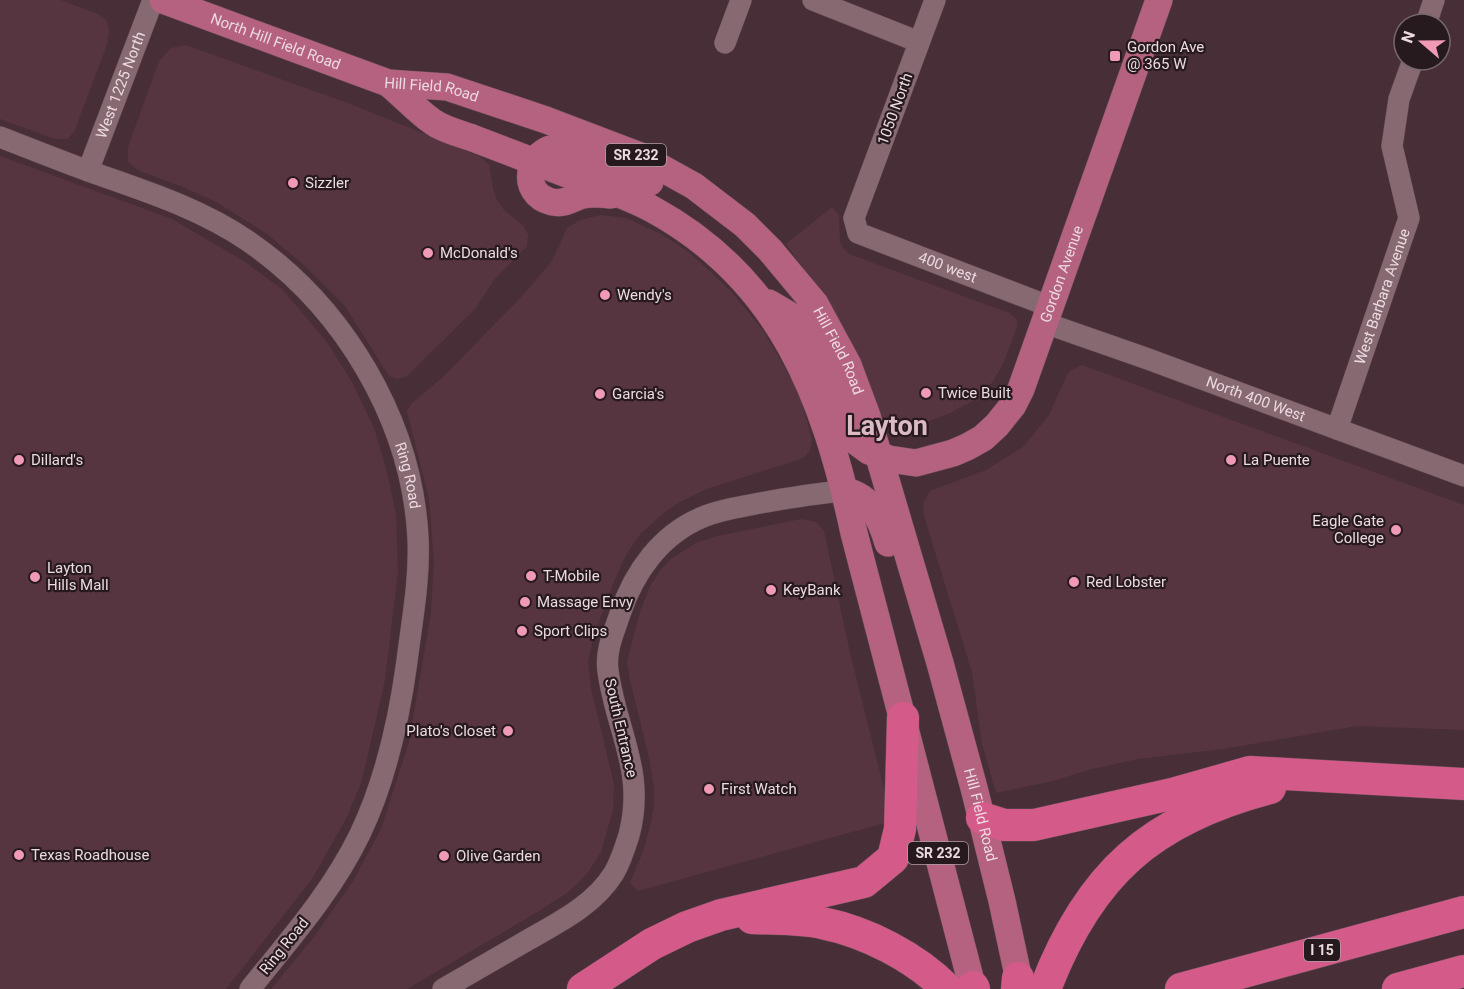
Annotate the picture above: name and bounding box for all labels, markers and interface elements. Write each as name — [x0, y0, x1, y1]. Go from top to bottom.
street label: North Hill Field Road — [208, 9, 343, 74]
north arrow — [1392, 12, 1452, 72]
text: N — [1398, 28, 1419, 46]
street label: West 1225 North — [92, 29, 149, 141]
place label: Gordon Ave @ 365 W — [1127, 38, 1204, 73]
marker: Gordon Ave @ 365 W — [1108, 49, 1122, 63]
street label: 1050 North — [874, 71, 916, 147]
street label: Hill Field Road — [384, 74, 481, 106]
road number: SR 232 — [606, 144, 666, 166]
place label: Sizzler — [305, 174, 349, 192]
marker: Sizzler — [286, 176, 300, 190]
street label: Gordon Avenue — [1036, 223, 1087, 325]
street label: West Barbara Avenue — [1351, 226, 1414, 367]
place label: McDonald's — [440, 244, 518, 262]
marker: McDonald's — [421, 246, 435, 260]
street label: 400 west — [916, 248, 979, 287]
place label: Wendy's — [617, 286, 672, 304]
marker: Wendy's — [598, 288, 612, 302]
street label: Hill Field Road — [809, 304, 867, 397]
street label: North 400 West — [1204, 372, 1308, 425]
place label: Twice Built — [938, 384, 1011, 402]
place label: Garcia's — [612, 385, 664, 403]
marker: Twice Built — [919, 386, 933, 400]
marker: Garcia's — [593, 387, 607, 401]
district label: Layton — [846, 410, 928, 442]
street label: Ring Road — [391, 440, 424, 510]
place label: Dillard's — [31, 451, 83, 469]
place label: La Puente — [1243, 451, 1310, 469]
marker: Dillard's — [12, 453, 26, 467]
marker: La Puente — [1224, 453, 1238, 467]
place label: Eagle Gate College — [1312, 512, 1384, 547]
marker: Eagle Gate College — [1389, 523, 1403, 537]
place label: Layton Hills Mall — [47, 559, 109, 594]
place label: T-Mobile — [543, 567, 600, 585]
marker: T-Mobile — [524, 569, 538, 583]
marker: Layton Hills Mall — [28, 570, 42, 584]
place label: Red Lobster — [1086, 573, 1166, 591]
marker: Red Lobster — [1067, 575, 1081, 589]
place label: KeyBank — [783, 581, 841, 599]
marker: KeyBank — [764, 583, 778, 597]
place label: Massage Envy — [537, 593, 633, 611]
marker: Massage Envy — [518, 595, 532, 609]
place label: Sport Clips — [534, 622, 607, 640]
marker: Sport Clips — [515, 624, 529, 638]
street label: South Entrance — [601, 677, 641, 779]
place label: Plato's Closet — [406, 722, 496, 740]
marker: Plato's Closet — [501, 724, 515, 738]
street label: Hill Field Road — [960, 766, 1001, 863]
place label: First Watch — [721, 780, 797, 798]
marker: First Watch — [702, 782, 716, 796]
road number: SR 232 — [908, 842, 968, 864]
place label: Texas Roadhouse — [31, 846, 149, 864]
place label: Olive Garden — [456, 847, 540, 865]
marker: Texas Roadhouse — [12, 848, 26, 862]
marker: Olive Garden — [437, 849, 451, 863]
street label: Ring Road — [256, 914, 312, 978]
road number: I 15 — [1304, 939, 1340, 961]

